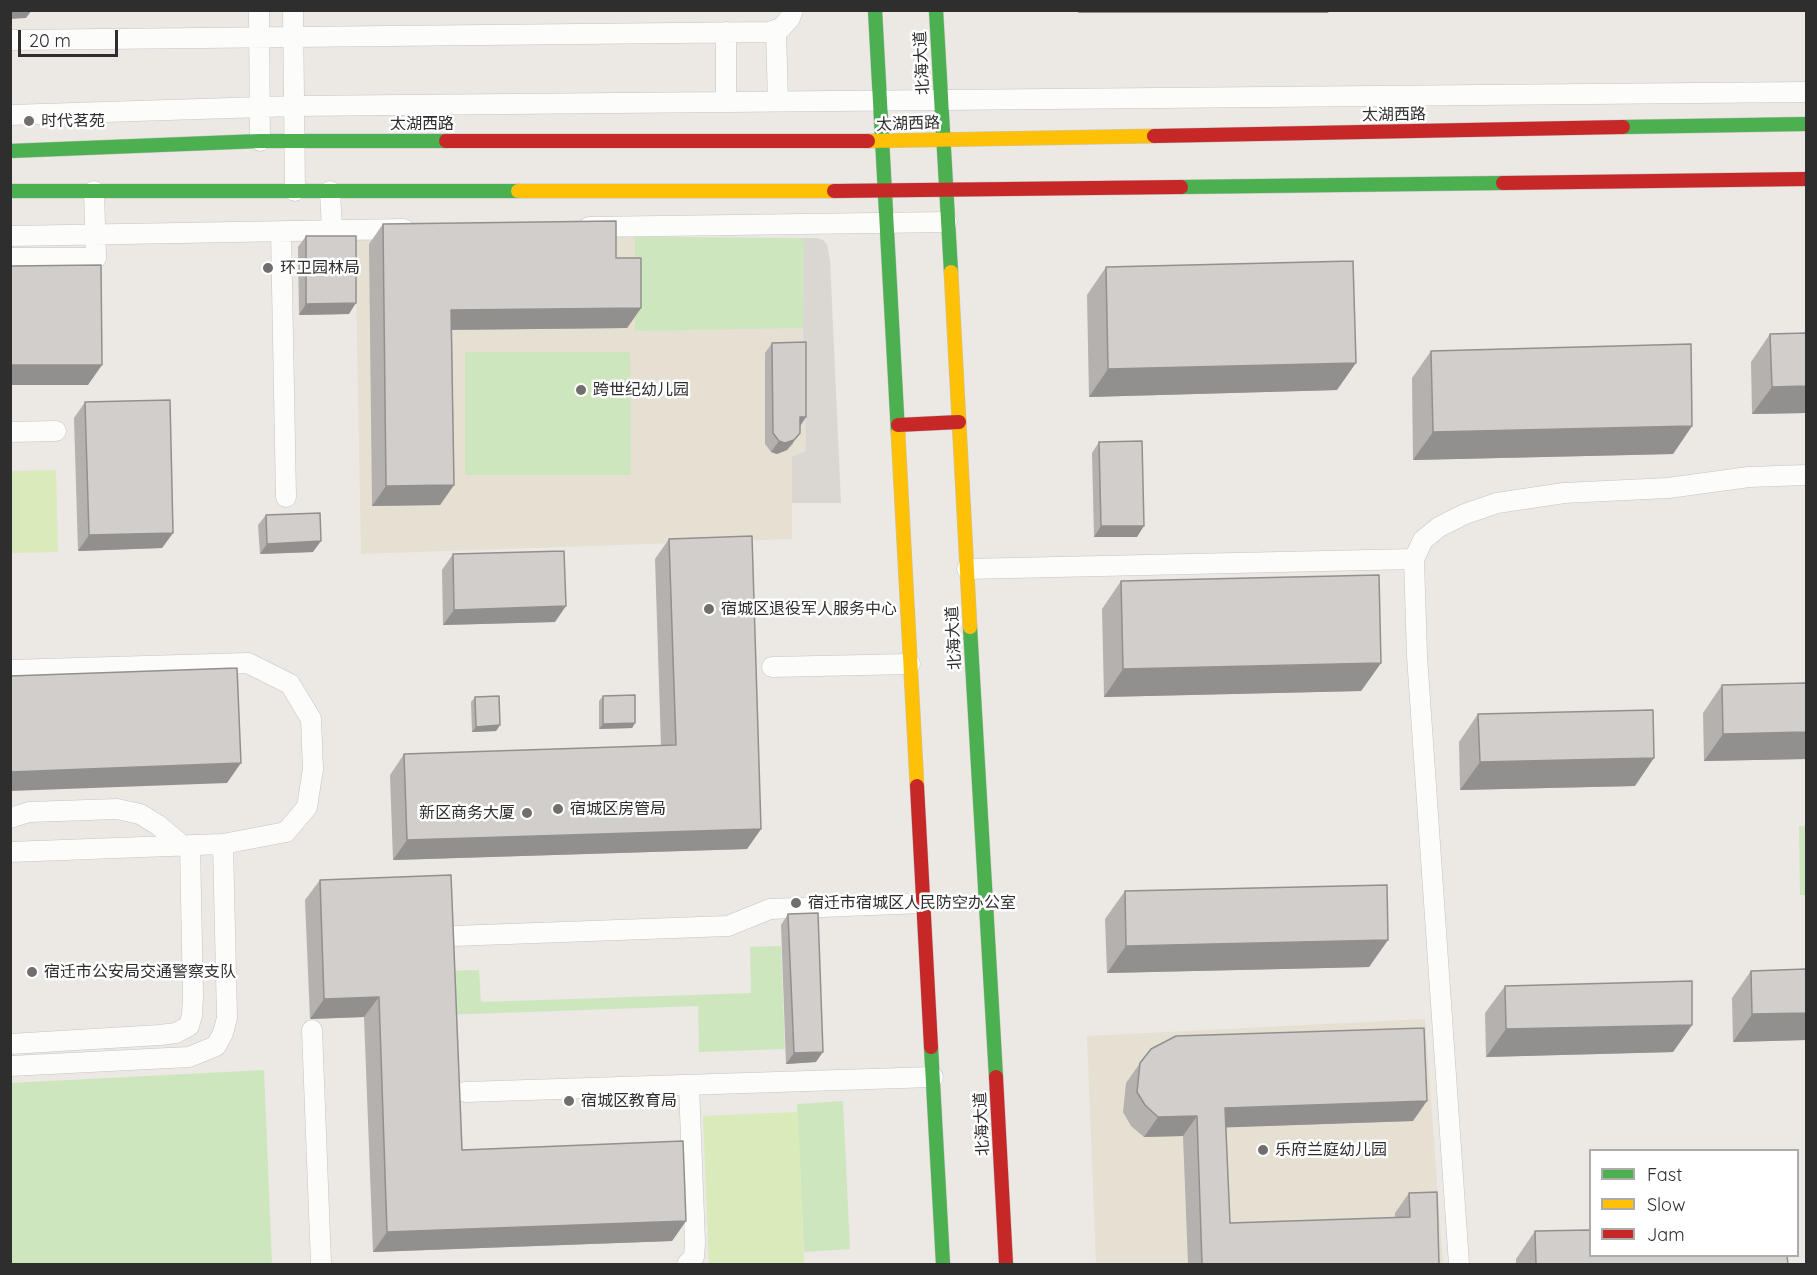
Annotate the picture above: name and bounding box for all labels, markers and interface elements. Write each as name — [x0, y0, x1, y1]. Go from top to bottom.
scale bar — [21, 18, 122, 56]
text: 20 m — [29, 29, 71, 52]
street label: 北海大道 — [911, 31, 933, 95]
street label: 太湖西路 — [1362, 105, 1426, 125]
place label: 时代茗苑 — [41, 111, 105, 131]
street label: 太湖西路 — [876, 113, 940, 135]
marker: 时代茗苑 — [22, 114, 36, 128]
street label: 太湖西路 — [390, 114, 454, 134]
place label: 环卫园林局 — [280, 258, 360, 278]
marker: 环卫园林局 — [261, 261, 275, 275]
place label: 跨世纪幼儿园 — [593, 380, 689, 400]
marker: 跨世纪幼儿园 — [574, 383, 588, 397]
place label: 宿城区退役军人服务中心 — [721, 599, 897, 619]
marker: 宿城区退役军人服务中心 — [702, 602, 716, 616]
street label: 北海大道 — [943, 606, 965, 670]
place label: 宿城区房管局 — [570, 799, 666, 819]
marker: 宿城区房管局 — [551, 802, 565, 816]
place label: 新区商务大厦 — [419, 803, 515, 823]
marker: 新区商务大厦 — [520, 806, 534, 820]
place label: 宿迁市宿城区人民防空办公室 — [808, 893, 1016, 913]
marker: 宿迁市宿城区人民防空办公室 — [789, 896, 803, 910]
place label: 宿迁市公安局交通警察支队 — [44, 962, 236, 982]
marker: 宿迁市公安局交通警察支队 — [25, 965, 39, 979]
place label: 宿城区教育局 — [581, 1091, 677, 1111]
street label: 北海大道 — [971, 1092, 993, 1156]
marker: 宿城区教育局 — [562, 1094, 576, 1108]
place label: 乐府兰庭幼儿园 — [1275, 1140, 1387, 1160]
marker: 乐府兰庭幼儿园 — [1256, 1143, 1270, 1157]
legend — [1589, 1149, 1799, 1257]
text: Fast — [1647, 1163, 1682, 1186]
text: Slow — [1647, 1193, 1685, 1216]
text: Jam — [1647, 1223, 1685, 1246]

